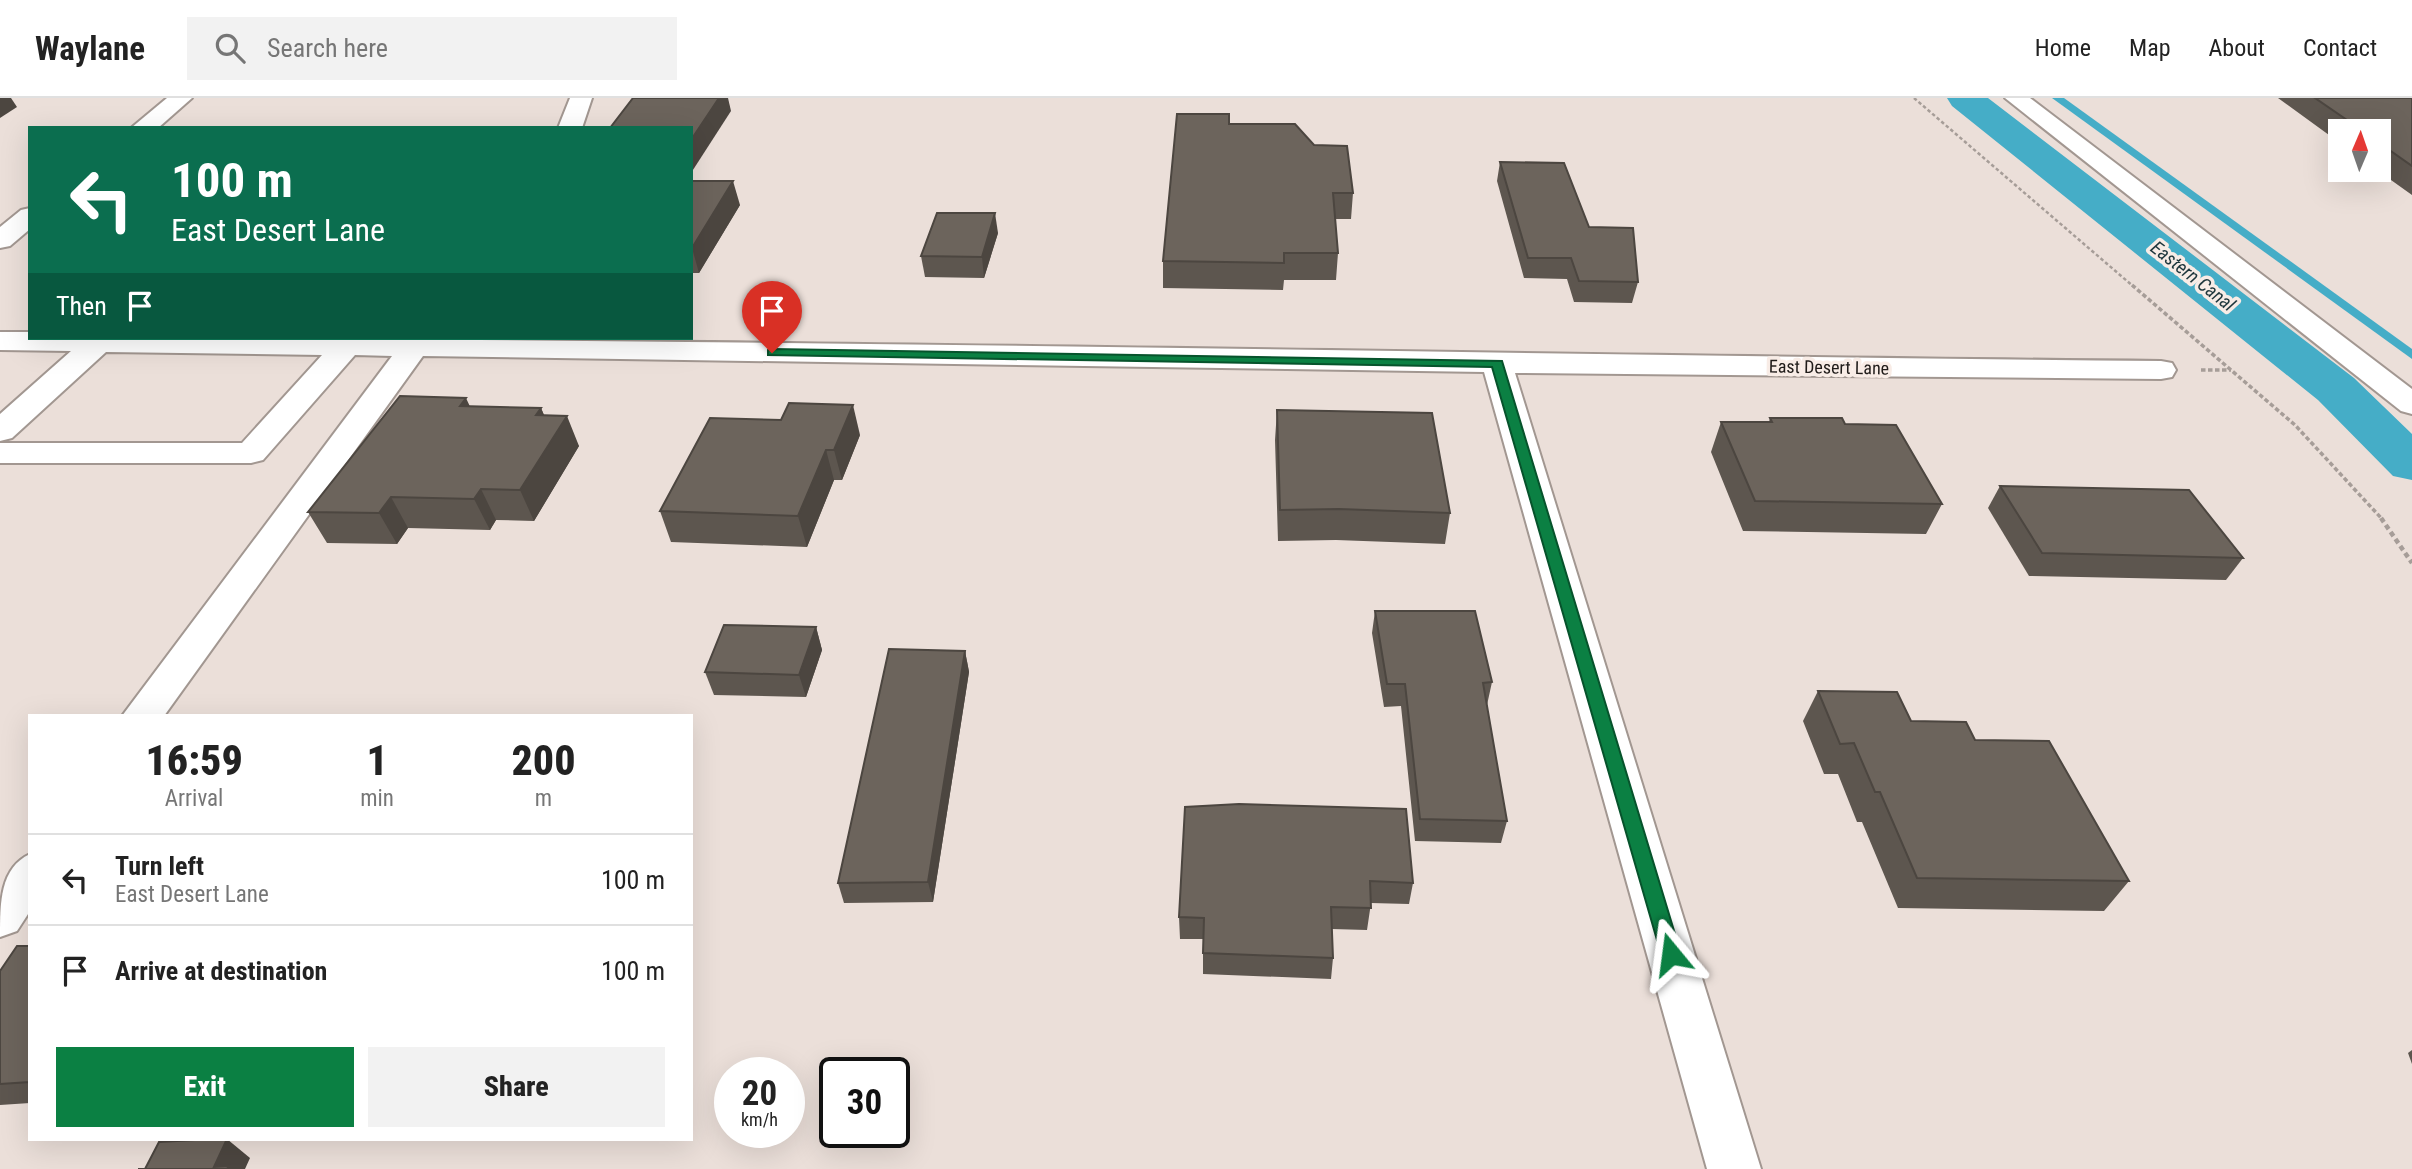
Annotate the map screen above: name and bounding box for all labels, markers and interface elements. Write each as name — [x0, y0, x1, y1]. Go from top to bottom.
search box — [187, 17, 677, 80]
text: Waylane — [35, 29, 145, 68]
icon: search — [211, 29, 249, 67]
text: Search here — [267, 33, 388, 63]
text: Home — [2035, 34, 2091, 62]
text: Map — [2129, 34, 2171, 62]
text: About — [2209, 34, 2265, 62]
text: Contact — [2303, 34, 2377, 62]
north arrow — [2328, 119, 2390, 182]
map controls — [2328, 119, 2391, 182]
text: 100 m — [171, 152, 293, 209]
icon: left — [56, 154, 147, 245]
text: East Desert Lane — [171, 211, 385, 249]
water label: Eastern Canal — [2146, 236, 2240, 317]
pin — [742, 281, 802, 353]
icon: arrive — [121, 287, 159, 325]
text: Then — [56, 291, 107, 321]
icon: arrive — [753, 292, 791, 330]
street label: East Desert Lane — [1769, 355, 1889, 379]
text: 16:59 — [145, 736, 243, 785]
text: 1 — [366, 736, 388, 785]
text: 200 — [511, 736, 576, 785]
text: Arrival — [165, 785, 223, 812]
text: min — [360, 785, 394, 812]
text: m — [535, 785, 552, 812]
text: Turn left — [115, 851, 204, 881]
icon: left — [56, 861, 94, 899]
text: 100 m — [601, 865, 665, 895]
text: East Desert Lane — [115, 881, 269, 908]
position arrow — [1634, 917, 1708, 991]
icon: arrive — [56, 952, 94, 990]
text: Arrive at destination — [115, 956, 327, 986]
text: 100 m — [601, 956, 665, 986]
button: Exit — [56, 1047, 354, 1127]
button: Share — [368, 1047, 665, 1127]
speed limit sign: 30 — [819, 1057, 910, 1148]
text: 20 — [742, 1073, 777, 1114]
text: km/h — [741, 1109, 778, 1130]

